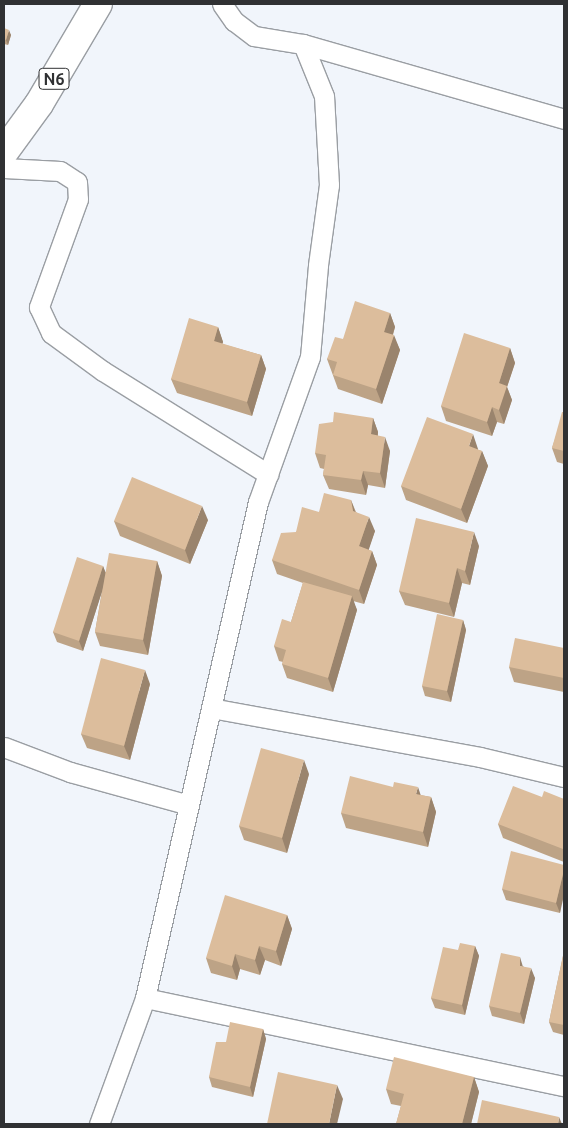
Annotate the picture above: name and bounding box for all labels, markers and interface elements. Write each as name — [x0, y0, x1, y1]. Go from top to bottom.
road number: N6 — [38, 66, 70, 92]

